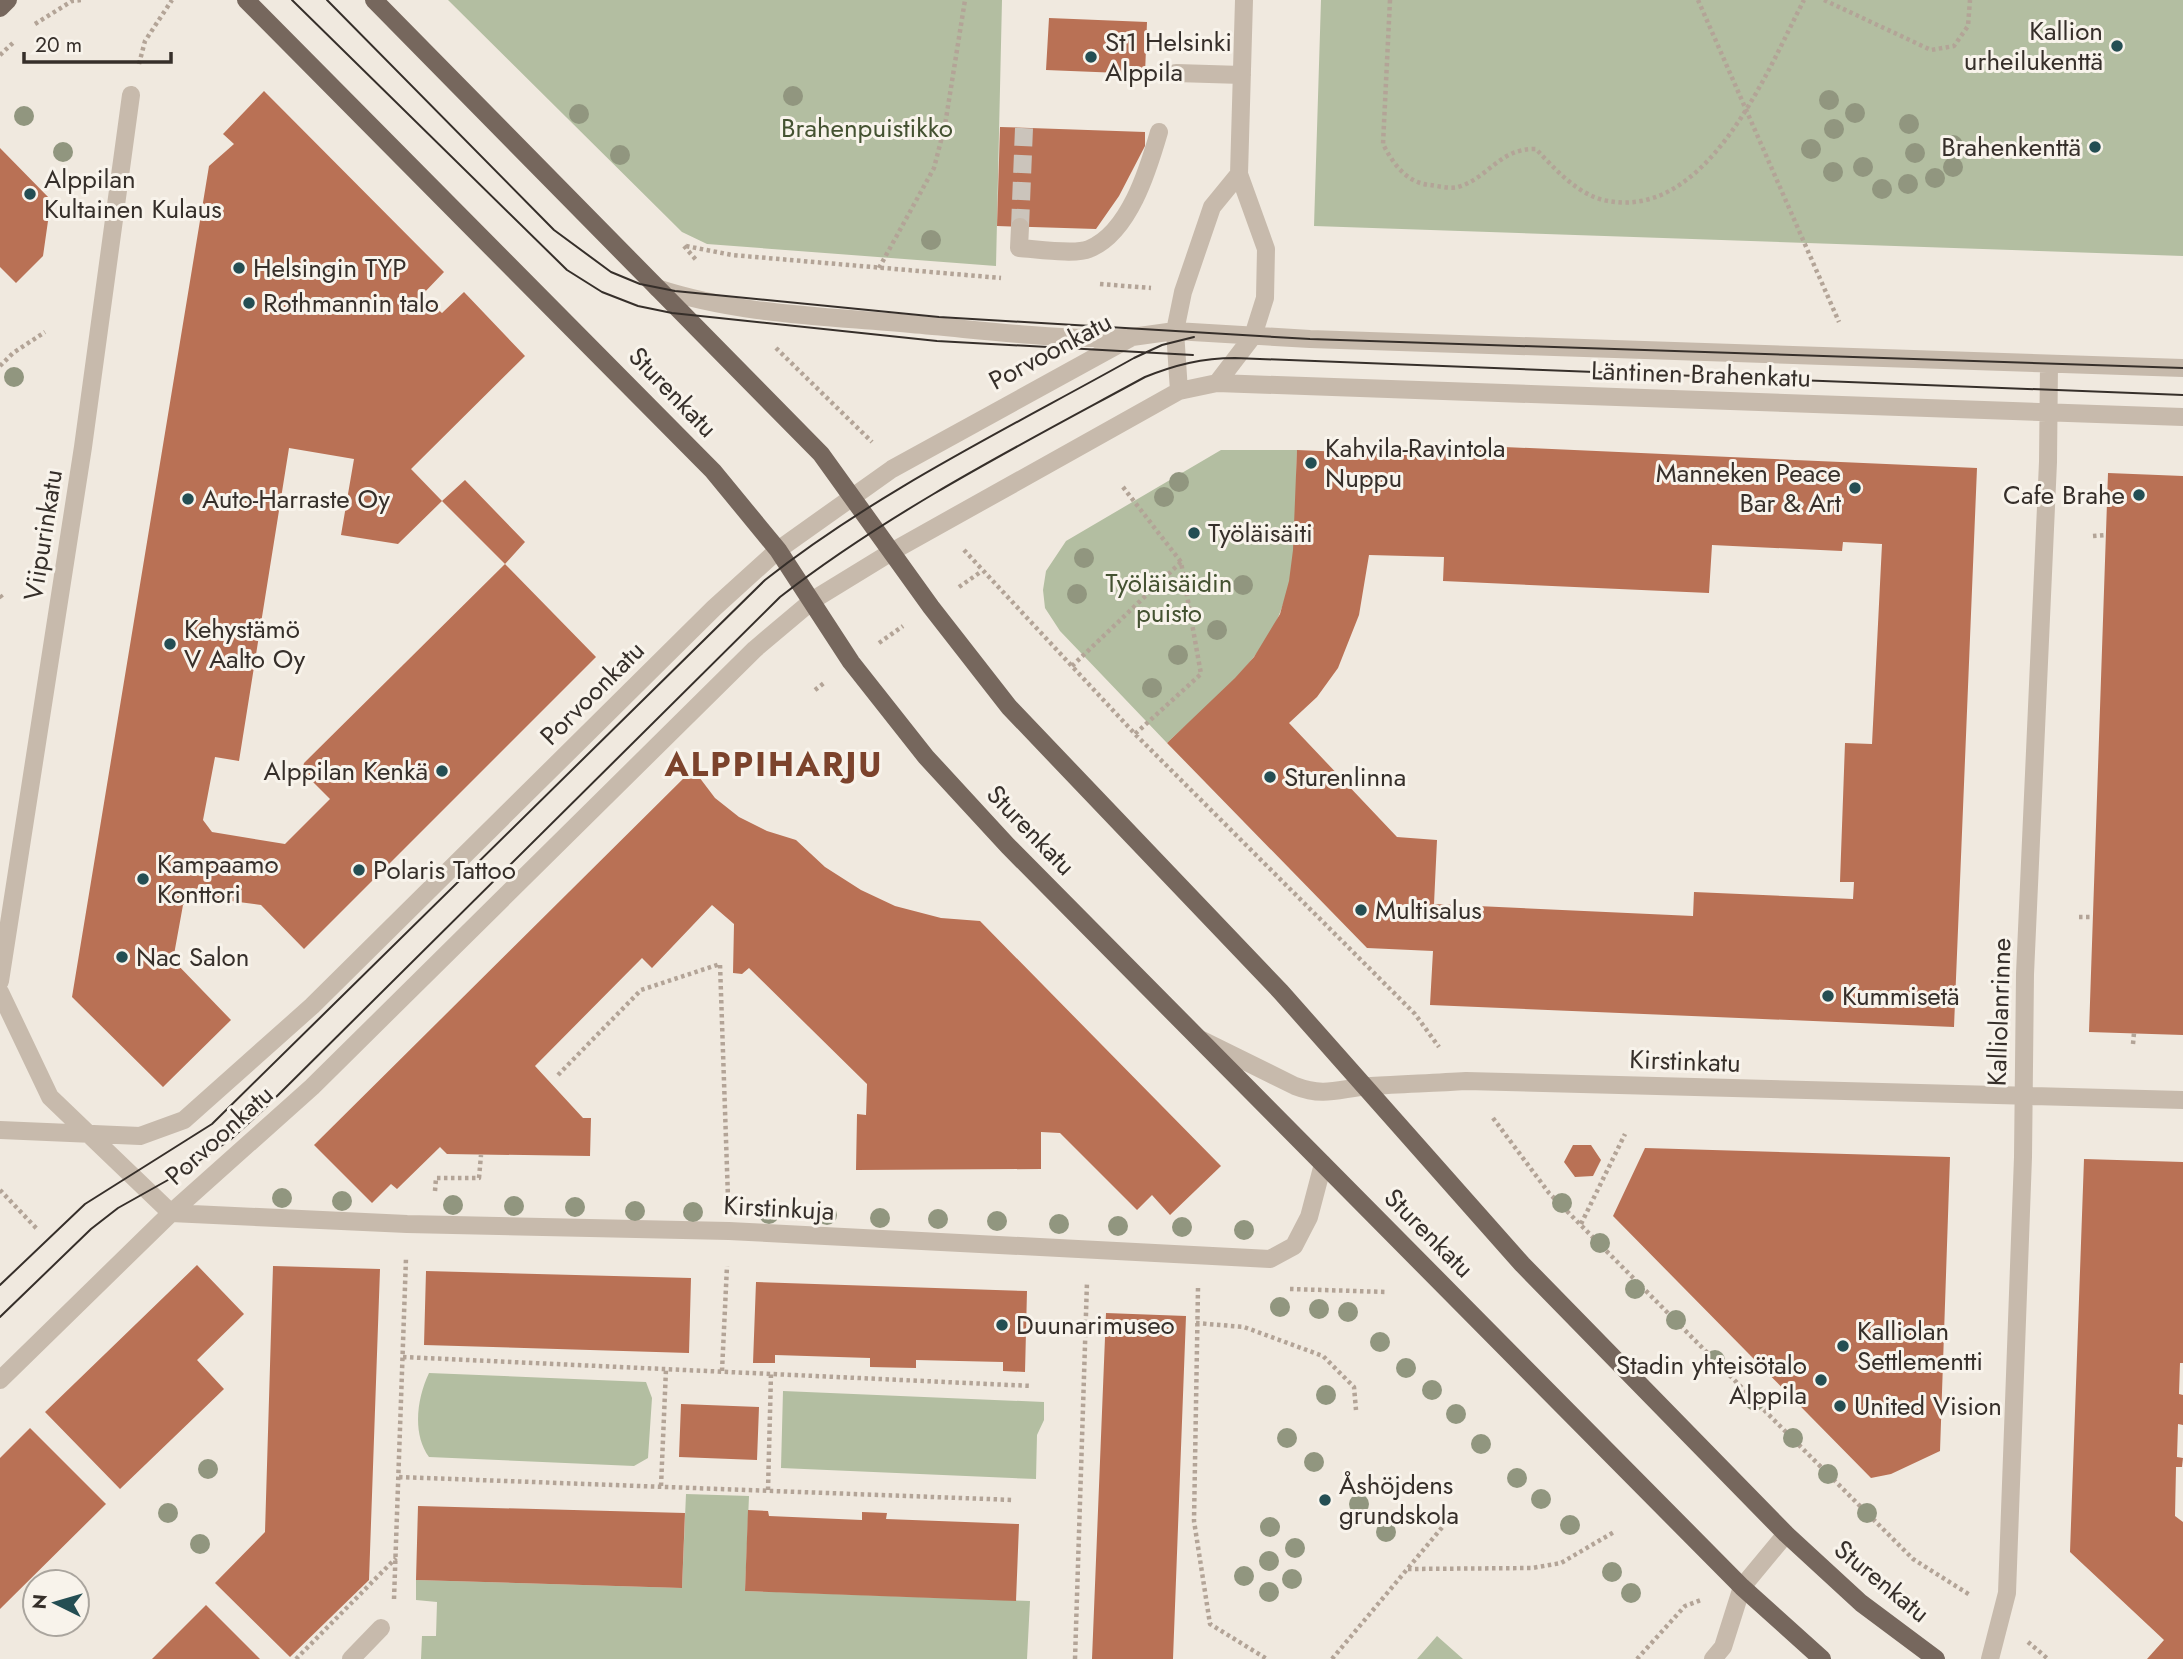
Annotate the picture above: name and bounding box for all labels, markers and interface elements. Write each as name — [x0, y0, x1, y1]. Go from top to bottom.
place label: Kallion urheilukenttä — [1964, 12, 2103, 80]
scale bar — [24, 21, 172, 65]
place label: St1 Helsinki Alppila — [1105, 23, 1232, 91]
text: 20 m — [35, 30, 82, 60]
marker: Kallion urheilukenttä — [2109, 38, 2125, 54]
marker: St1 Helsinki Alppila — [1083, 49, 1099, 65]
park label: Brahenpuistikko — [781, 109, 953, 147]
place label: Brahenkenttä — [1941, 128, 2081, 166]
marker: Brahenkenttä — [2087, 139, 2103, 155]
place label: Alppilan Kultainen Kulaus — [44, 160, 222, 228]
marker: Alppilan Kultainen Kulaus — [22, 186, 38, 202]
place label: Helsingin TYP — [253, 249, 407, 287]
marker: Helsingin TYP — [231, 260, 247, 276]
place label: Rothmannin talo — [263, 284, 439, 322]
marker: Rothmannin talo — [241, 295, 257, 311]
street label: Porvoonkatu — [982, 303, 1118, 399]
street label: Sturenkatu — [620, 338, 726, 446]
street label: Läntinen Brahenkatu — [1590, 351, 1812, 397]
place label: Kahvila-Ravintola Nuppu — [1325, 429, 1506, 497]
place label: Manneken Peace Bar & Art — [1656, 454, 1842, 522]
marker: Kahvila-Ravintola Nuppu — [1303, 455, 1319, 471]
street label: Viipurinkatu — [14, 467, 72, 603]
place label: Cafe Brahe — [2003, 476, 2125, 514]
place label: Auto-Harraste Oy — [202, 480, 390, 518]
marker: Manneken Peace Bar & Art — [1847, 480, 1863, 496]
marker: Cafe Brahe — [2131, 487, 2147, 503]
marker: Auto-Harraste Oy — [180, 491, 196, 507]
place label: Työläisäiti — [1208, 514, 1313, 552]
marker: Työläisäiti — [1186, 525, 1202, 541]
park label: Työläisäidin puisto — [1106, 564, 1232, 632]
place label: Kehystämö V Aalto Oy — [184, 610, 306, 678]
street label: Porvoonkatu — [531, 632, 653, 754]
marker: Kehystämö V Aalto Oy — [162, 636, 178, 652]
district label: ALPPIHARJU — [664, 741, 883, 788]
place label: Alppilan Kenkä — [264, 752, 428, 790]
place label: Sturenlinna — [1284, 758, 1406, 796]
marker: Alppilan Kenkä — [434, 763, 450, 779]
marker: Sturenlinna — [1262, 769, 1278, 785]
street label: Sturenkatu — [978, 776, 1084, 884]
place label: Kampaamo Konttori — [157, 845, 279, 913]
place label: Polaris Tattoo — [373, 851, 516, 889]
marker: Polaris Tattoo — [351, 862, 367, 878]
marker: Kampaamo Konttori — [135, 871, 151, 887]
place label: Multisalus — [1375, 891, 1482, 929]
marker: Multisalus — [1353, 902, 1369, 918]
street label: Kalliolanrinne — [1977, 937, 2021, 1087]
place label: Nac Salon — [136, 938, 249, 976]
marker: Nac Salon — [114, 949, 130, 965]
place label: Kummisetä — [1842, 977, 1960, 1015]
marker: Kummisetä — [1820, 988, 1836, 1004]
street label: Kirstinkatu — [1629, 1040, 1741, 1082]
street label: Porvoonkatu — [156, 1076, 282, 1194]
street label: Sturenkatu — [1375, 1179, 1483, 1287]
street label: Kirstinkuja — [722, 1186, 836, 1230]
place label: Duunarimuseo — [1016, 1306, 1175, 1344]
place label: Kalliolan Settlementti — [1857, 1312, 1983, 1380]
marker: Duunarimuseo — [994, 1317, 1010, 1333]
marker: Kalliolan Settlementti — [1835, 1338, 1851, 1354]
place label: Stadin yhteisötalo Alppila — [1616, 1346, 1807, 1414]
marker: Stadin yhteisötalo Alppila — [1813, 1372, 1829, 1388]
place label: United Vision — [1854, 1387, 2002, 1425]
marker: United Vision — [1832, 1398, 1848, 1414]
place label: Åshöjdens grundskola — [1339, 1466, 1459, 1534]
marker: Åshöjdens grundskola — [1317, 1492, 1333, 1508]
street label: Sturenkatu — [1826, 1531, 1938, 1631]
north arrow — [21, 1568, 91, 1638]
text: N — [25, 1593, 54, 1610]

